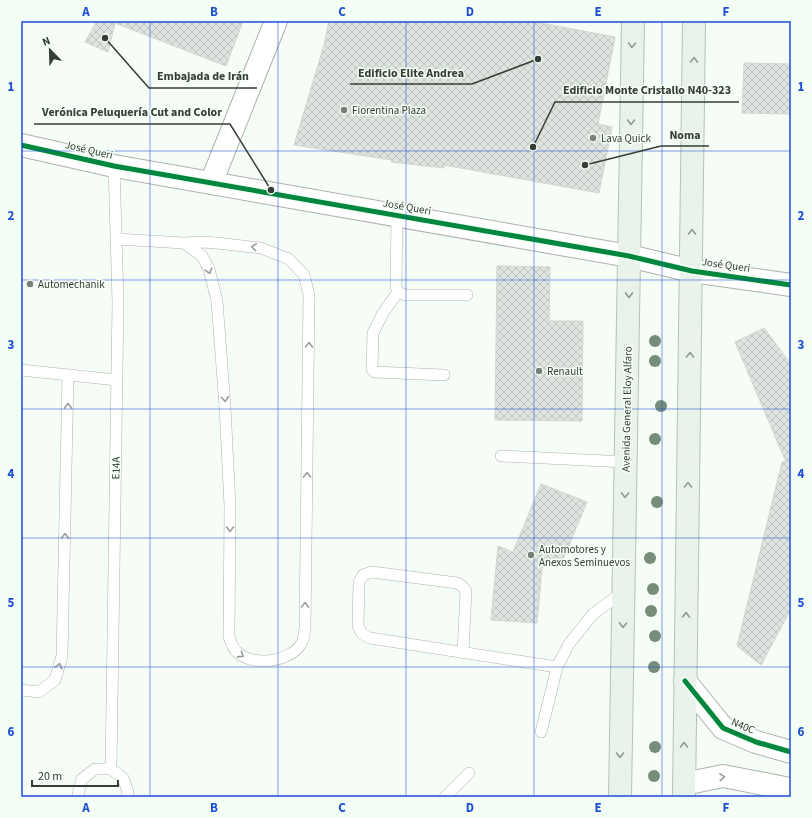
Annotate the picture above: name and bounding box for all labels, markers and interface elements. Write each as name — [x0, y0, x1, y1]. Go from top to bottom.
text: A — [81, 3, 90, 21]
text: B — [210, 3, 218, 21]
text: C — [338, 3, 346, 21]
text: D — [466, 3, 474, 21]
text: E — [594, 3, 602, 21]
text: F — [723, 3, 730, 21]
north arrow — [30, 30, 70, 70]
text: N — [40, 33, 53, 50]
one-way arrow — [628, 42, 637, 48]
one-way arrow — [690, 57, 698, 63]
callout: Edificio Elite Andrea — [350, 60, 472, 84]
callout: Embajada de Irán — [149, 64, 257, 88]
text: Edificio Elite Andrea — [358, 65, 464, 82]
text: Embajada de Irán — [157, 68, 249, 85]
text: 1 — [8, 78, 15, 96]
callout: Edificio Monte Cristallo N40-323 — [555, 78, 739, 102]
text: 1 — [798, 78, 805, 96]
text: Edificio Monte Cristallo N40-323 — [563, 82, 731, 99]
callout: Verónica Peluquería Cut and Color — [34, 100, 230, 124]
place label: Fiorentina Plaza — [352, 103, 426, 118]
text: Verónica Peluquería Cut and Color — [41, 104, 222, 121]
marker: Fiorentina Plaza — [339, 105, 349, 115]
one-way arrow — [627, 119, 635, 125]
callout: Noma — [661, 122, 709, 146]
text: Noma — [669, 127, 701, 144]
place label: Lava Quick — [601, 131, 652, 146]
marker: Lava Quick — [588, 133, 598, 143]
street label: José Queri — [64, 137, 114, 163]
street label: José Queri — [382, 195, 432, 219]
text: 2 — [8, 207, 15, 225]
text: 2 — [798, 207, 805, 225]
one-way arrow — [688, 229, 696, 235]
one-way arrow — [251, 243, 257, 252]
street label: José Queri — [701, 254, 751, 276]
one-way arrow — [204, 267, 213, 274]
place label: Automechanik — [38, 277, 105, 292]
marker: Automechanik — [25, 279, 35, 289]
one-way arrow — [625, 292, 633, 298]
text: 3 — [8, 336, 15, 354]
text: 3 — [798, 336, 805, 354]
one-way arrow — [304, 342, 313, 348]
street label: Avenida General Eloy Alfaro — [618, 346, 636, 472]
one-way arrow — [686, 352, 694, 358]
place label: Renault — [547, 364, 583, 379]
marker: Renault — [534, 366, 544, 376]
one-way arrow — [220, 396, 229, 402]
one-way arrow — [63, 403, 72, 409]
street label: E14A — [108, 456, 124, 479]
text: 4 — [8, 465, 15, 483]
text: 4 — [798, 465, 805, 483]
one-way arrow — [303, 472, 311, 478]
one-way arrow — [684, 482, 692, 488]
one-way arrow — [621, 492, 629, 498]
one-way arrow — [226, 526, 234, 532]
one-way arrow — [60, 533, 69, 539]
place label: Automotores y Anexos Seminuevos — [539, 542, 631, 570]
marker: Automotores y Anexos Seminuevos — [526, 550, 536, 560]
text: 5 — [8, 594, 15, 612]
text: 5 — [798, 594, 805, 612]
one-way arrow — [301, 602, 309, 608]
one-way arrow — [682, 612, 690, 618]
one-way arrow — [619, 622, 627, 628]
one-way arrow — [237, 650, 244, 657]
one-way arrow — [54, 662, 63, 669]
street label: N40C — [729, 714, 757, 738]
text: 6 — [8, 723, 15, 741]
text: 6 — [798, 723, 805, 741]
one-way arrow — [680, 742, 688, 748]
one-way arrow — [616, 752, 625, 758]
scale bar — [32, 762, 118, 788]
text: 20 m — [38, 768, 62, 785]
one-way arrow — [719, 773, 725, 782]
text: A — [81, 799, 90, 817]
text: B — [210, 799, 218, 817]
text: C — [338, 799, 346, 817]
text: D — [466, 799, 474, 817]
text: E — [594, 799, 602, 817]
text: F — [723, 799, 730, 817]

